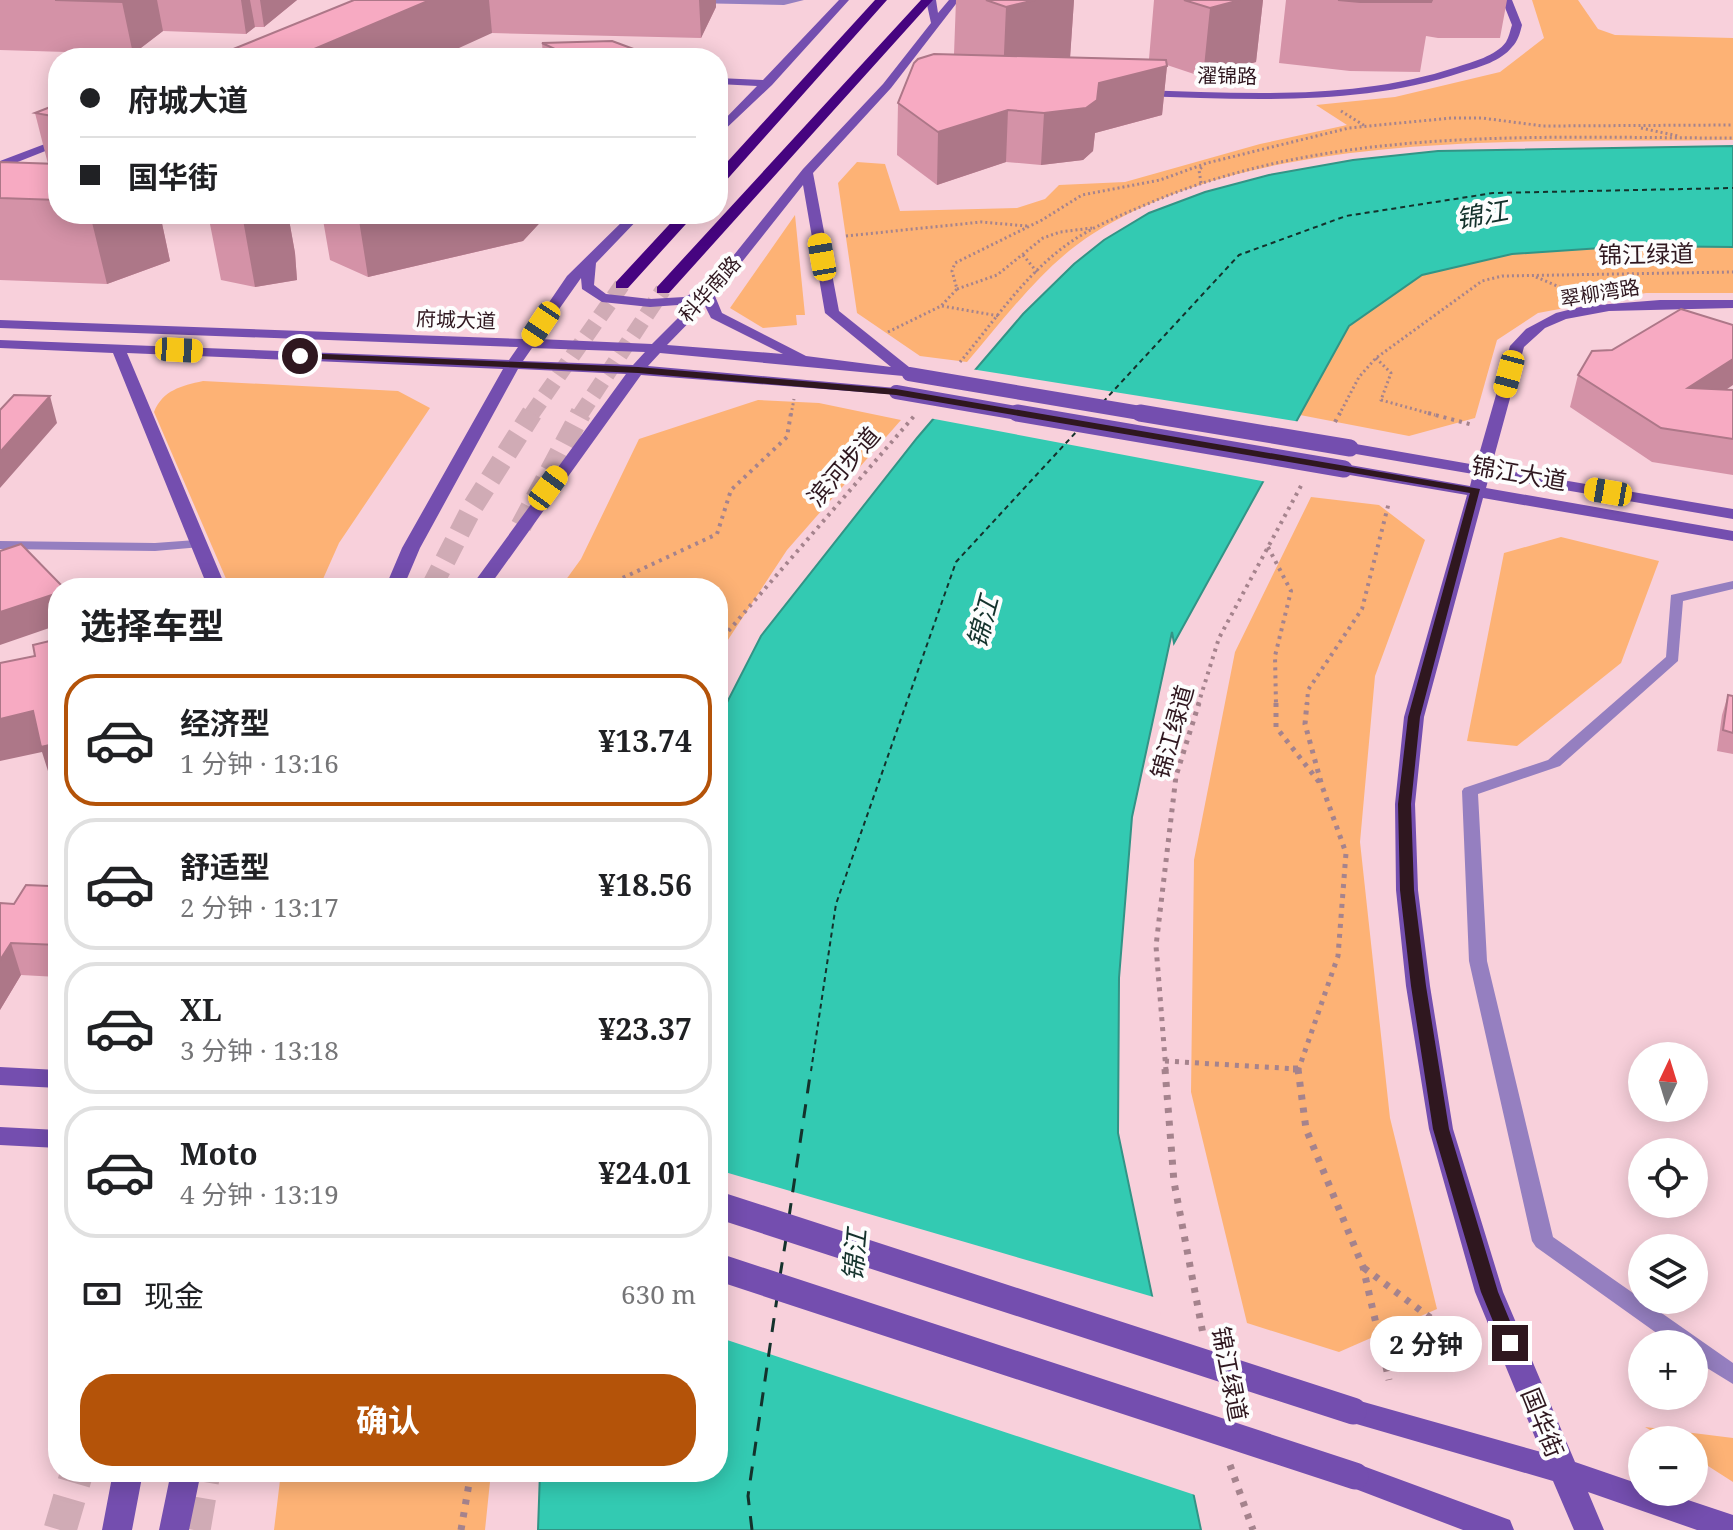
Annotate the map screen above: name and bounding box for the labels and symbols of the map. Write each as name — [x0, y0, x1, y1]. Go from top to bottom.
street label: 濯锦路 — [1197, 61, 1257, 90]
water label: 锦江 — [1453, 191, 1514, 236]
car — [806, 231, 838, 283]
street label: 锦江绿道 — [1598, 236, 1694, 271]
street label: 科华南路 — [673, 250, 746, 327]
street label: 翠柳湾路 — [1558, 273, 1642, 312]
car — [518, 297, 564, 351]
street label: 府城大道 — [416, 305, 496, 334]
car — [154, 337, 204, 363]
route start — [282, 338, 318, 374]
car — [1491, 348, 1527, 400]
street label: 滨河步道 — [799, 419, 887, 513]
street label: 锦江大道 — [1469, 448, 1569, 497]
car — [524, 462, 572, 514]
car — [1582, 476, 1634, 508]
water label: 锦江 — [958, 589, 1007, 652]
street label: 锦江绿道 — [1142, 681, 1201, 782]
north arrow — [1628, 1042, 1708, 1122]
water label: 锦江 — [834, 1224, 874, 1282]
callout: 2 分钟 — [1370, 1315, 1482, 1371]
street label: 锦江绿道 — [1205, 1323, 1256, 1424]
route end — [1492, 1325, 1528, 1361]
street label: 国华街 — [1515, 1383, 1572, 1462]

